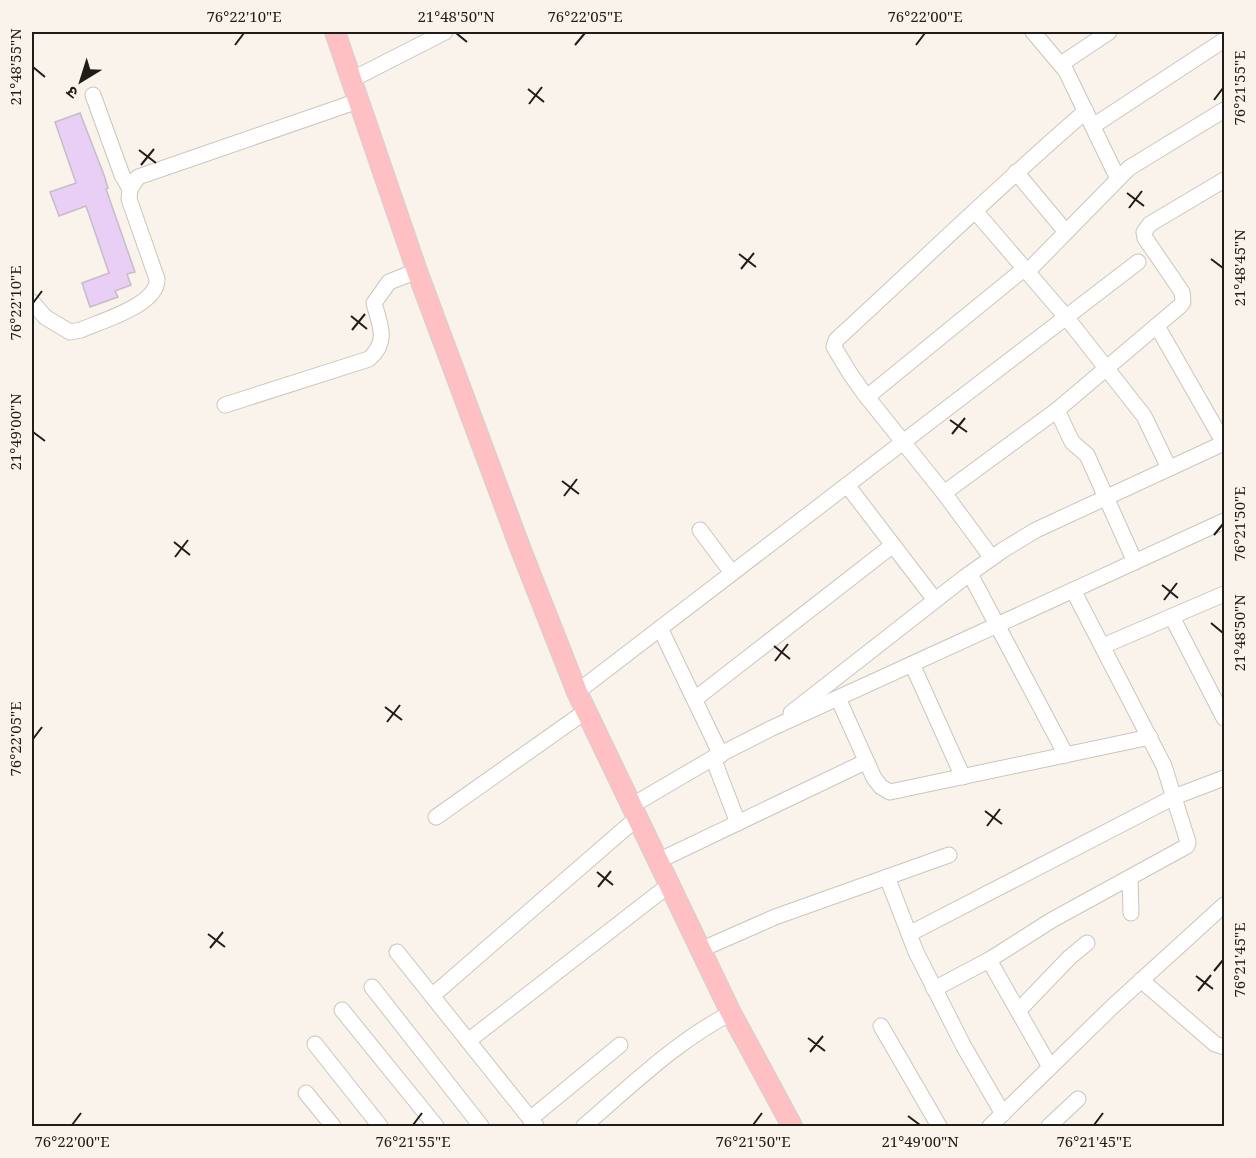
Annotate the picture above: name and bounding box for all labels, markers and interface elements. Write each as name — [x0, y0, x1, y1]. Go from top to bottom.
text: 76°22'10"E — [206, 6, 282, 26]
text: 21°48'50"N — [417, 6, 495, 26]
text: 76°22'05"E — [547, 6, 623, 26]
text: 76°22'00"E — [887, 6, 963, 26]
text: 21°48'55"N — [5, 28, 25, 106]
text: 76°21'55"E — [1229, 50, 1249, 126]
north arrow — [51, 51, 111, 111]
text: उ — [61, 81, 82, 104]
text: 21°48'45"N — [1229, 229, 1249, 307]
text: 76°22'10"E — [5, 265, 25, 341]
text: 21°49'00"N — [5, 393, 25, 471]
text: 76°21'50"E — [1229, 486, 1249, 562]
text: 21°48'50"N — [1229, 594, 1249, 672]
text: 76°22'05"E — [5, 701, 25, 777]
text: 76°21'45"E — [1229, 922, 1249, 998]
text: 76°22'00"E — [34, 1131, 110, 1151]
text: 76°21'55"E — [375, 1131, 451, 1151]
text: 76°21'50"E — [715, 1131, 791, 1151]
text: 21°49'00"N — [881, 1131, 959, 1151]
text: 76°21'45"E — [1056, 1131, 1132, 1151]

